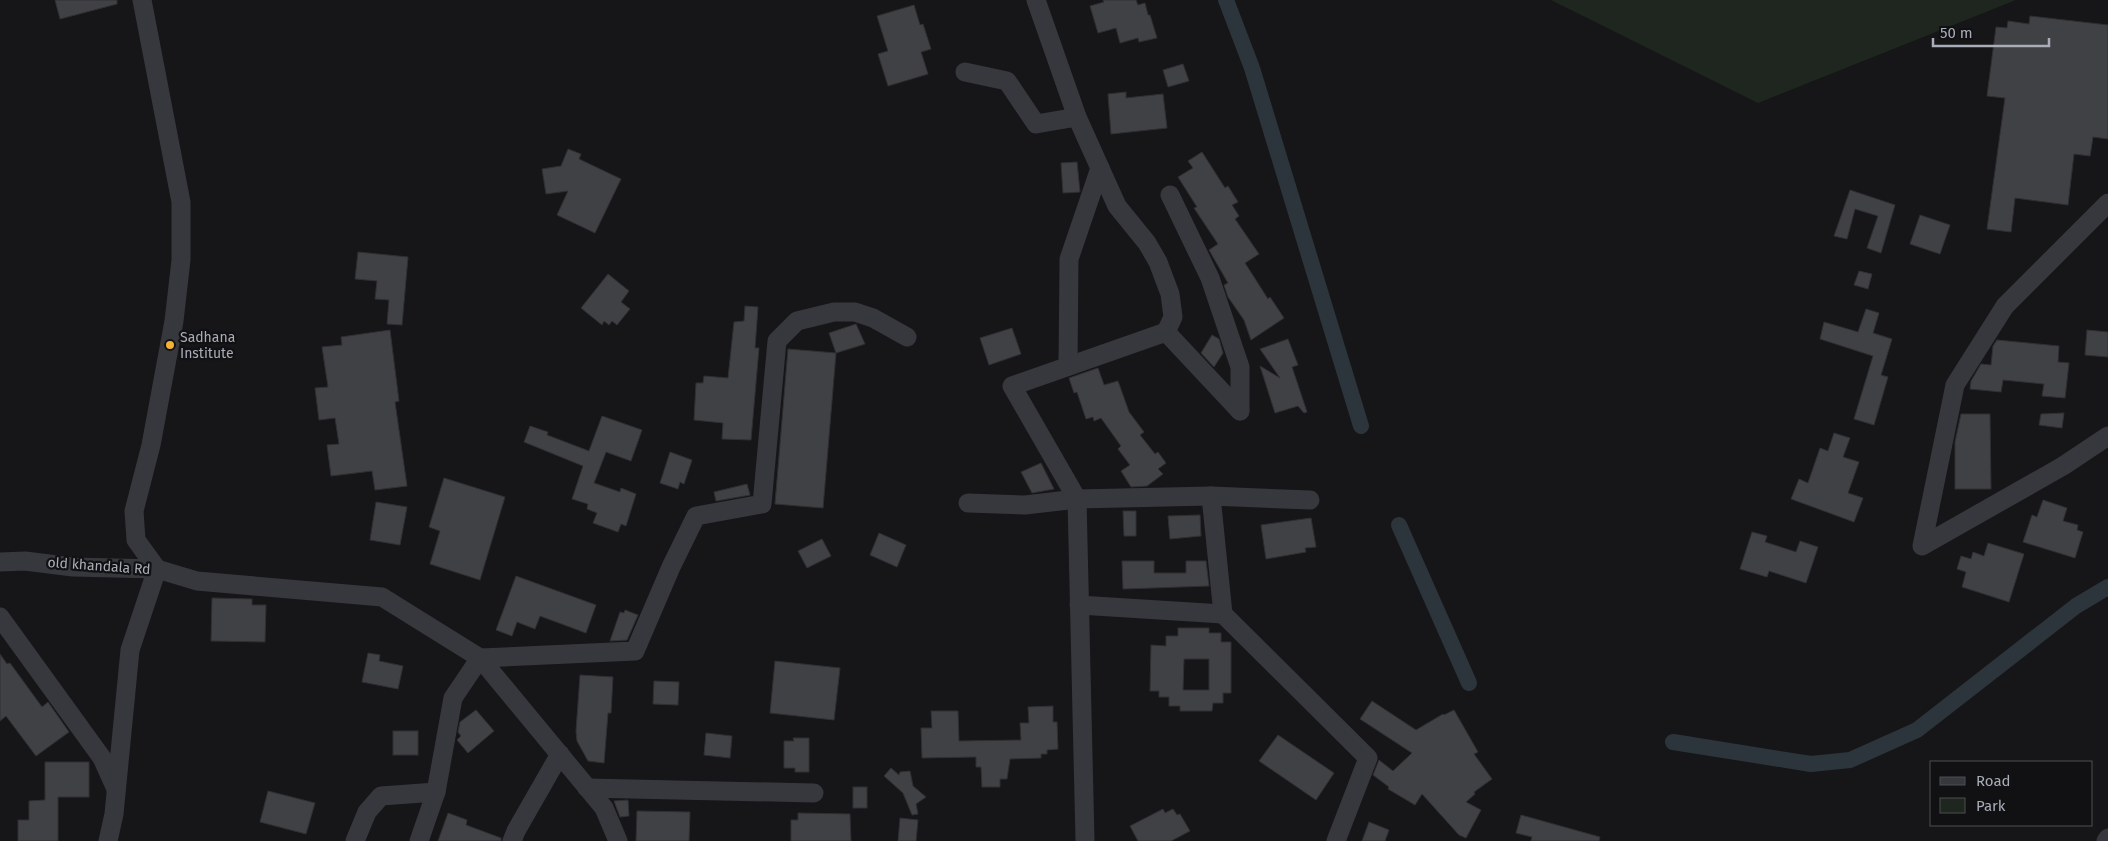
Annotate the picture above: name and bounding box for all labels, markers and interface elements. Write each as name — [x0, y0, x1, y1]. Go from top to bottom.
scale bar — [1933, 15, 2049, 47]
text: 50 m — [1940, 24, 1973, 42]
place label: Sadhana Institute — [180, 329, 235, 362]
marker: Sadhana Institute — [164, 339, 176, 351]
street label: old khandala Rd — [47, 554, 151, 578]
legend — [1930, 761, 2093, 826]
text: Road — [1976, 772, 2011, 790]
text: Park — [1976, 797, 2006, 815]

